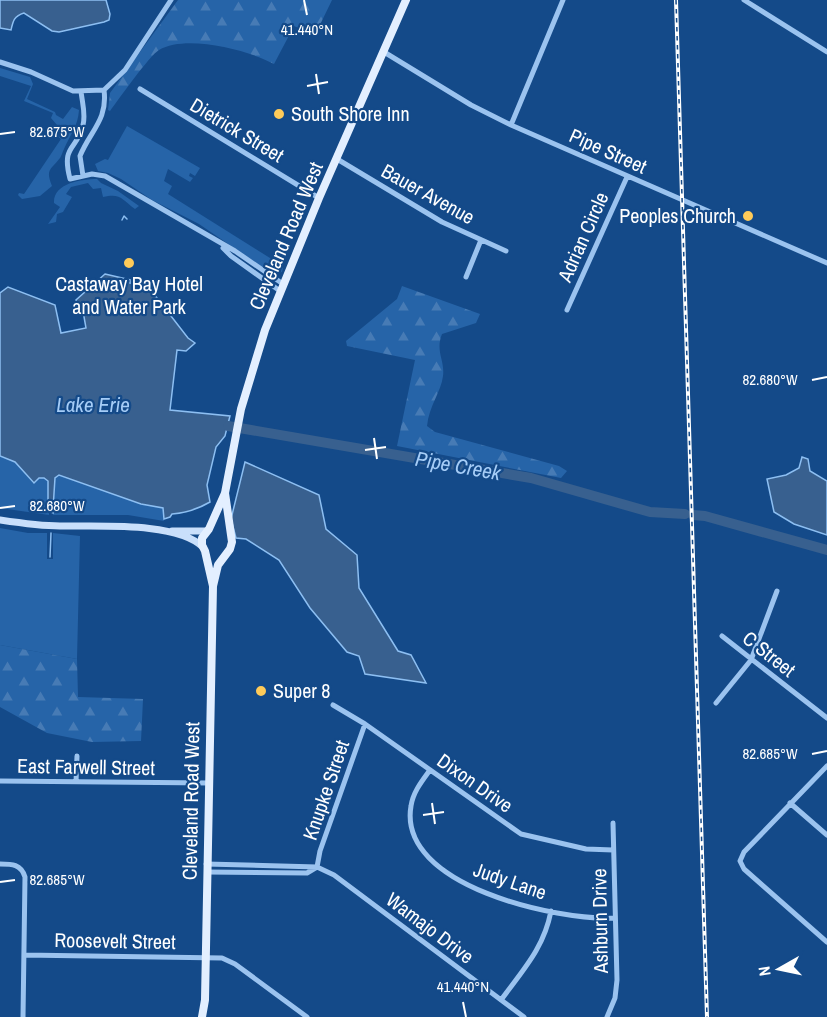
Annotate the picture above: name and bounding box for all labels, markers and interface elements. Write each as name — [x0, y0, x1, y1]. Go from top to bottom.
text: 41.440°N — [281, 19, 333, 40]
street label: Dietrick Street — [185, 91, 290, 168]
place label: South Shore Inn — [291, 100, 410, 127]
marker: South Shore Inn — [272, 107, 286, 121]
text: 82.675°W — [29, 121, 85, 142]
street label: Pipe Street — [565, 122, 652, 180]
street label: Cleveland Road West — [242, 157, 329, 314]
street label: Bauer Avenue — [377, 157, 480, 230]
street label: Adrian Circle — [550, 188, 614, 287]
place label: Peoples Church — [619, 202, 736, 229]
marker: Peoples Church — [741, 209, 755, 223]
marker: Castaway Bay Hotel and Water Park — [122, 256, 136, 270]
place label: Castaway Bay Hotel and Water Park — [55, 270, 203, 320]
text: 82.680°W — [742, 369, 798, 390]
water label: Lake Erie — [56, 390, 130, 419]
water label: Pipe Creek — [413, 444, 504, 488]
text: 82.680°W — [29, 495, 85, 516]
street label: C Street — [737, 624, 802, 683]
place label: Super 8 — [273, 677, 330, 704]
marker: Super 8 — [254, 684, 268, 698]
street label: Cleveland Road West — [176, 721, 205, 880]
street label: Knupke Street — [296, 736, 355, 843]
text: 82.685°W — [742, 743, 798, 764]
street label: Dixon Drive — [432, 747, 518, 818]
street label: East Farwell Street — [17, 752, 156, 781]
street label: Judy Lane — [470, 855, 550, 906]
street label: Ashburn Drive — [585, 868, 614, 975]
text: 82.685°W — [29, 869, 85, 890]
street label: Wamajo Drive — [381, 886, 480, 969]
street label: Roosevelt Street — [54, 926, 176, 955]
north arrow — [749, 939, 809, 999]
text: N — [753, 965, 776, 978]
text: 41.440°N — [437, 976, 489, 997]

